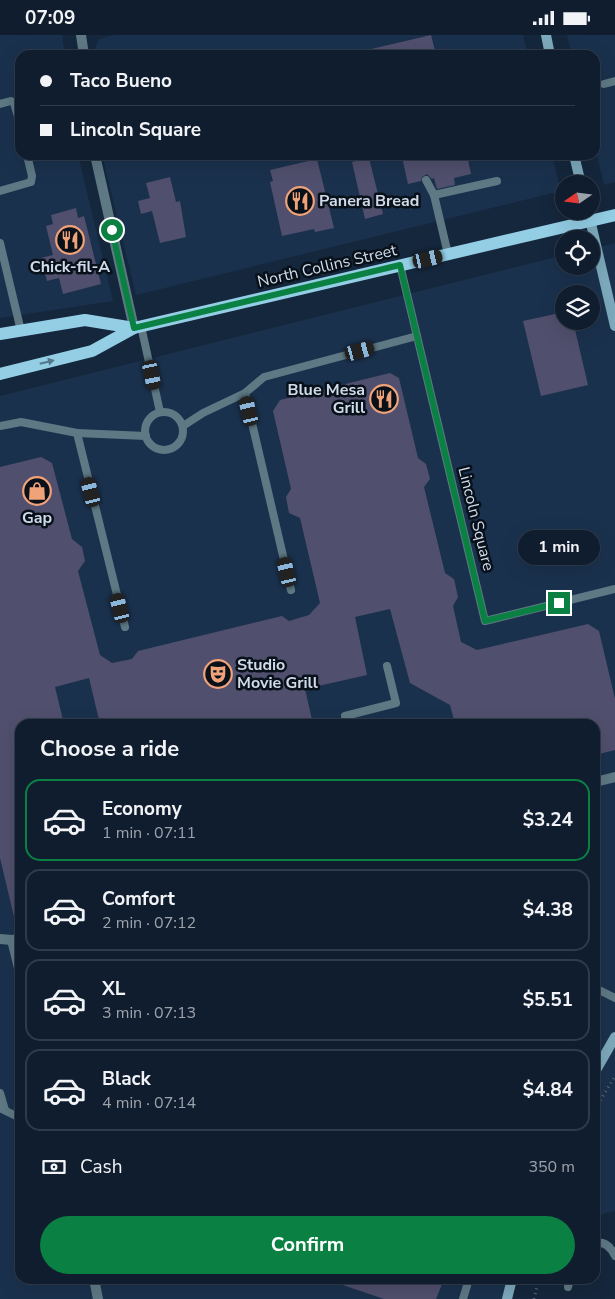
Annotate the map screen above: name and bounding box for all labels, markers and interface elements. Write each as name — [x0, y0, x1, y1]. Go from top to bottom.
text: 07:09 — [25, 5, 75, 31]
text: Taco Bueno — [70, 68, 172, 94]
text: Lincoln Square — [70, 117, 201, 143]
north arrow — [555, 175, 600, 220]
map controls — [555, 175, 600, 330]
restaurant icon: Panera Bread — [285, 186, 315, 216]
place label: Panera Bread — [319, 190, 419, 212]
route start — [101, 219, 123, 241]
restaurant icon: Chick-fil-A — [55, 225, 85, 255]
button: locate — [555, 230, 600, 275]
street label: North Collins Street — [255, 239, 399, 293]
car — [411, 248, 444, 270]
place label: Chick-fil-A — [30, 256, 110, 278]
button: layers — [555, 285, 600, 330]
car — [343, 340, 376, 362]
one-way arrow — [40, 358, 55, 366]
car — [141, 359, 162, 391]
place label: Blue Mesa Grill — [288, 379, 365, 419]
restaurant icon: Blue Mesa Grill — [369, 384, 399, 414]
car — [238, 395, 259, 427]
street label: Lincoln Square — [452, 465, 500, 573]
shop icon: Gap — [22, 476, 52, 506]
car — [80, 476, 101, 508]
place label: Gap — [22, 507, 52, 529]
callout: 1 min — [518, 531, 600, 565]
text: 1 min — [538, 536, 580, 558]
car — [276, 556, 297, 588]
car — [109, 592, 130, 624]
route end — [548, 592, 570, 614]
place label: Studio Movie Grill — [237, 654, 318, 694]
theatre icon: Studio Movie Grill — [203, 659, 233, 689]
text: Choose a ride — [40, 734, 179, 764]
text: Economy — [102, 796, 182, 822]
icon: car — [42, 798, 87, 843]
text: $3.24 — [523, 807, 573, 833]
text: 1 min · 07:11 — [102, 822, 196, 844]
text: Comfort — [102, 886, 175, 912]
icon: car — [42, 888, 87, 933]
text: $4.38 — [523, 897, 573, 923]
text: 2 min · 07:12 — [102, 912, 196, 934]
text: XL — [102, 976, 125, 1002]
icon: car — [42, 978, 87, 1023]
text: $5.51 — [523, 987, 573, 1013]
text: 3 min · 07:13 — [102, 1002, 196, 1024]
text: Black — [102, 1066, 151, 1092]
icon: car — [42, 1068, 87, 1113]
text: $4.84 — [523, 1077, 573, 1103]
text: 4 min · 07:14 — [102, 1092, 196, 1114]
icon: cash — [40, 1153, 68, 1181]
text: Cash — [80, 1154, 122, 1180]
text: 350 m — [528, 1156, 575, 1178]
button: Confirm — [40, 1216, 575, 1274]

